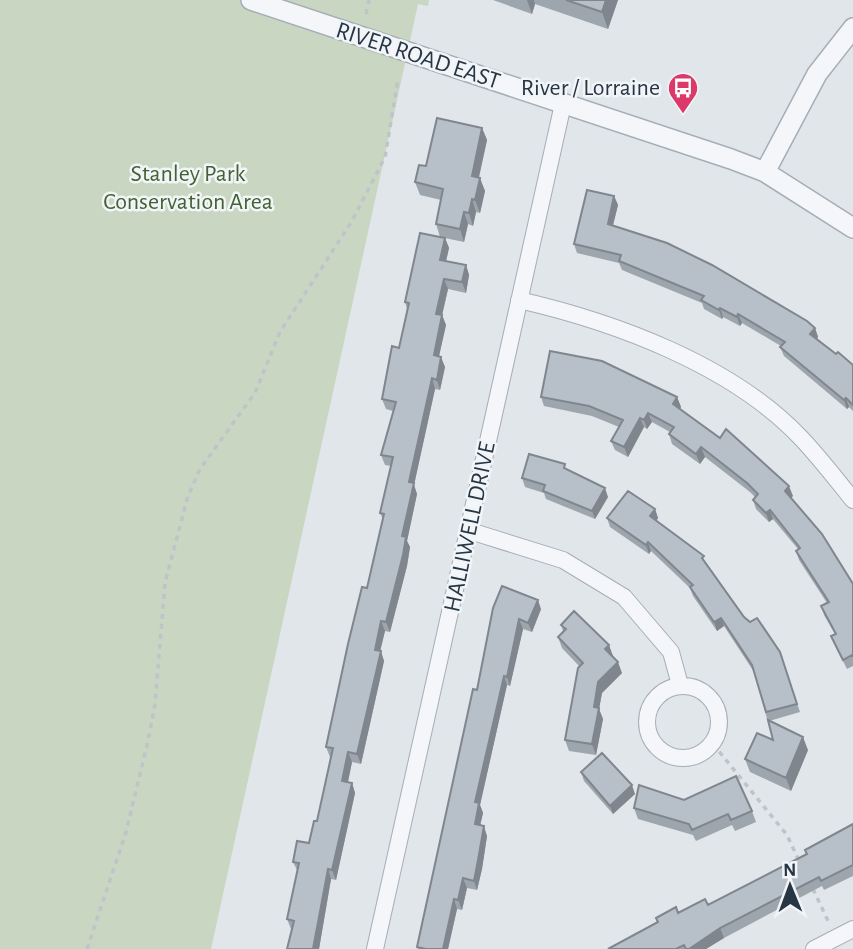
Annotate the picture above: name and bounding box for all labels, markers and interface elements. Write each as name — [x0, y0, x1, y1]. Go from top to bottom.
street label: RIVER ROAD EAST — [333, 18, 503, 94]
bus stop icon: River / Lorraine — [666, 71, 700, 115]
place label: River / Lorraine — [521, 76, 660, 100]
park label: Stanley Park Conservation Area — [103, 162, 273, 214]
street label: HALLIWELL DRIVE — [440, 439, 500, 614]
north arrow — [755, 851, 825, 921]
text: N — [783, 861, 797, 880]

